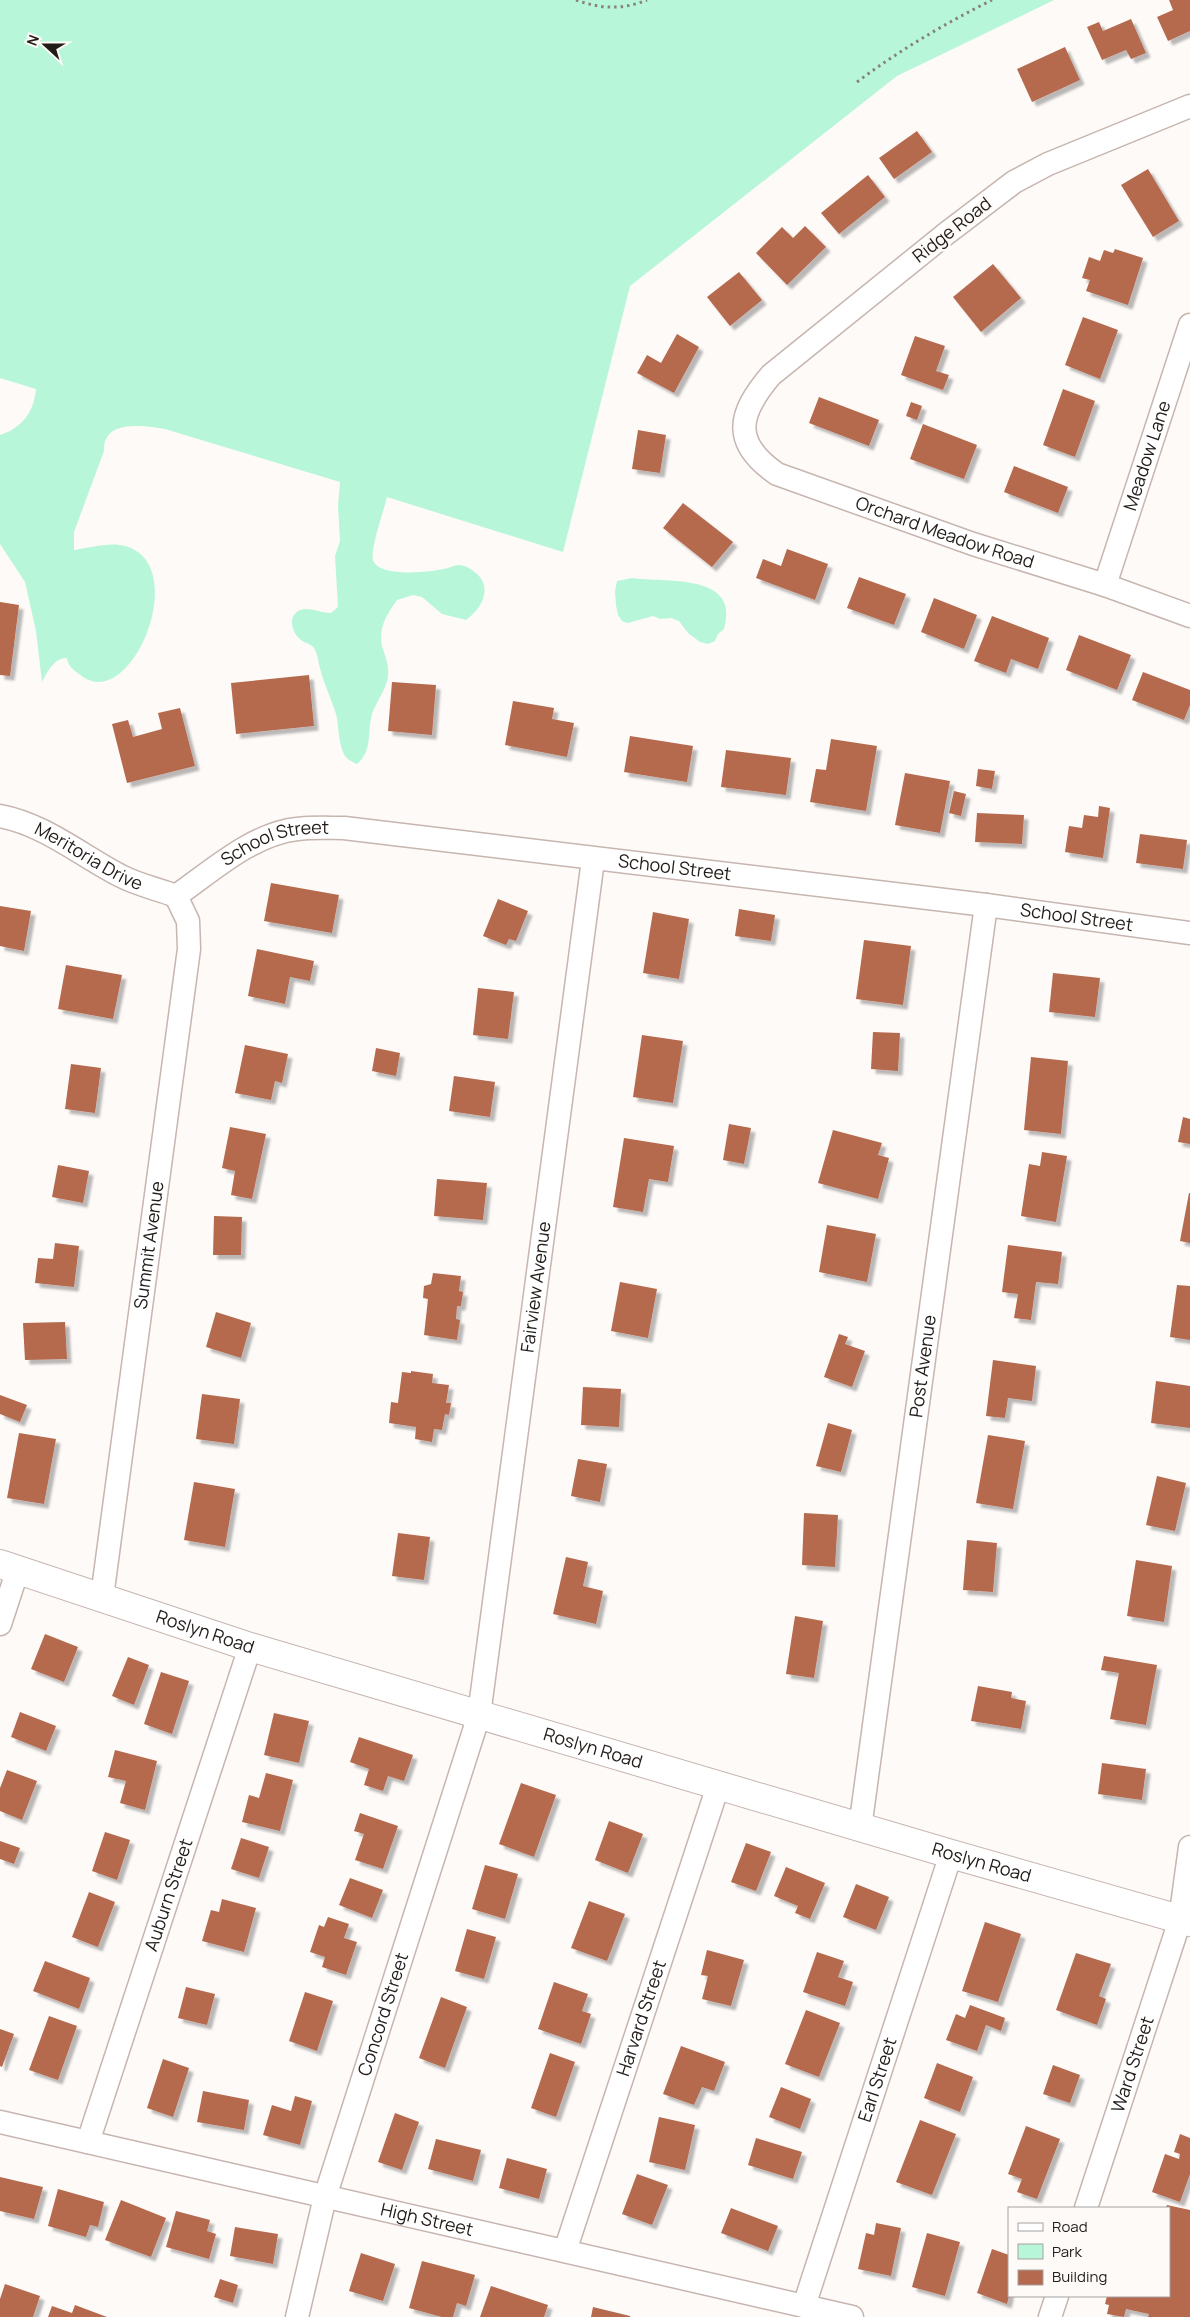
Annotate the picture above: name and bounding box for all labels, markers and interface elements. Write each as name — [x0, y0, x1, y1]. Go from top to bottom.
north arrow — [20, 20, 70, 70]
text: N — [22, 32, 43, 48]
street label: Ridge Road — [907, 191, 996, 267]
street label: Meadow Lane — [1117, 397, 1175, 513]
street label: Orchard Meadow Road — [853, 490, 1037, 573]
street label: School Street — [216, 815, 329, 871]
street label: Meritoria Drive — [31, 816, 146, 895]
street label: School Street — [617, 848, 733, 885]
street label: School Street — [1019, 897, 1135, 936]
street label: Summit Avenue — [128, 1179, 169, 1311]
street label: Fairview Avenue — [514, 1220, 556, 1354]
street label: Post Avenue — [903, 1313, 941, 1419]
street label: Roslyn Road — [153, 1604, 258, 1659]
street label: Roslyn Road — [541, 1721, 646, 1773]
street label: Auburn Street — [138, 1835, 198, 1954]
street label: Roslyn Road — [929, 1836, 1034, 1887]
street label: Concord Street — [351, 1949, 413, 2079]
street label: Harvard Street — [610, 1957, 671, 2079]
street label: Ward Street — [1105, 2013, 1159, 2115]
street label: Earl Street — [852, 2034, 902, 2125]
street label: High Street — [378, 2197, 476, 2241]
legend — [1008, 2207, 1170, 2297]
text: Road — [1052, 2216, 1088, 2237]
text: Park — [1052, 2241, 1082, 2262]
text: Building — [1052, 2266, 1107, 2287]

